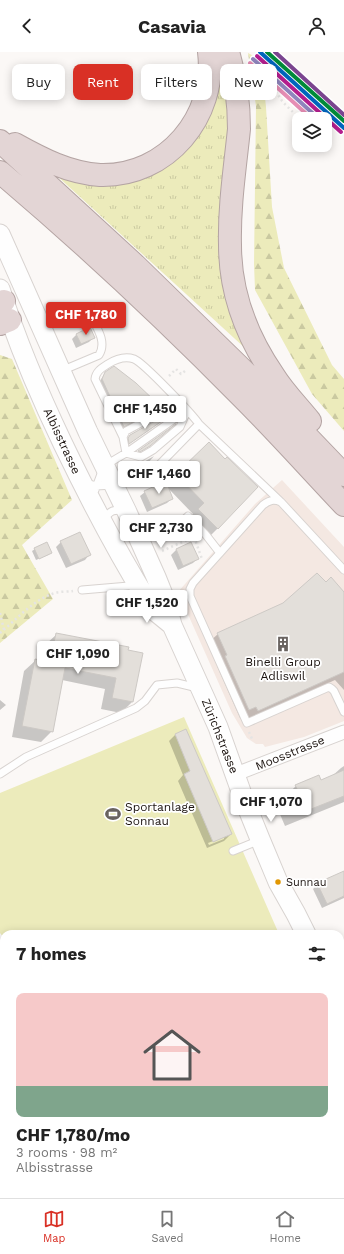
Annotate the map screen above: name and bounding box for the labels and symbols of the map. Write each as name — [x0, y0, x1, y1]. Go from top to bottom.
pin: CHF 1,780 — [40, 302, 132, 336]
pin: CHF 1,450 — [99, 396, 191, 430]
street label: Albisstrasse — [41, 406, 83, 476]
pin: CHF 1,460 — [113, 461, 205, 495]
pin: CHF 2,730 — [115, 515, 207, 549]
pin: CHF 1,520 — [101, 590, 193, 624]
building icon: Binelli Group Adliswil — [274, 635, 292, 653]
pin: CHF 1,090 — [32, 641, 124, 675]
place label: Binelli Group Adliswil — [245, 655, 321, 683]
street label: Zürichstrasse — [199, 697, 241, 776]
street label: Moosstrasse — [253, 733, 327, 773]
pin: CHF 1,070 — [225, 789, 317, 823]
place label: Sportanlage Sonnau — [125, 800, 195, 828]
sports icon: Sportanlage Sonnau — [104, 805, 122, 823]
place label: Sunnau — [286, 876, 326, 889]
marker: Sunnau — [273, 877, 283, 887]

